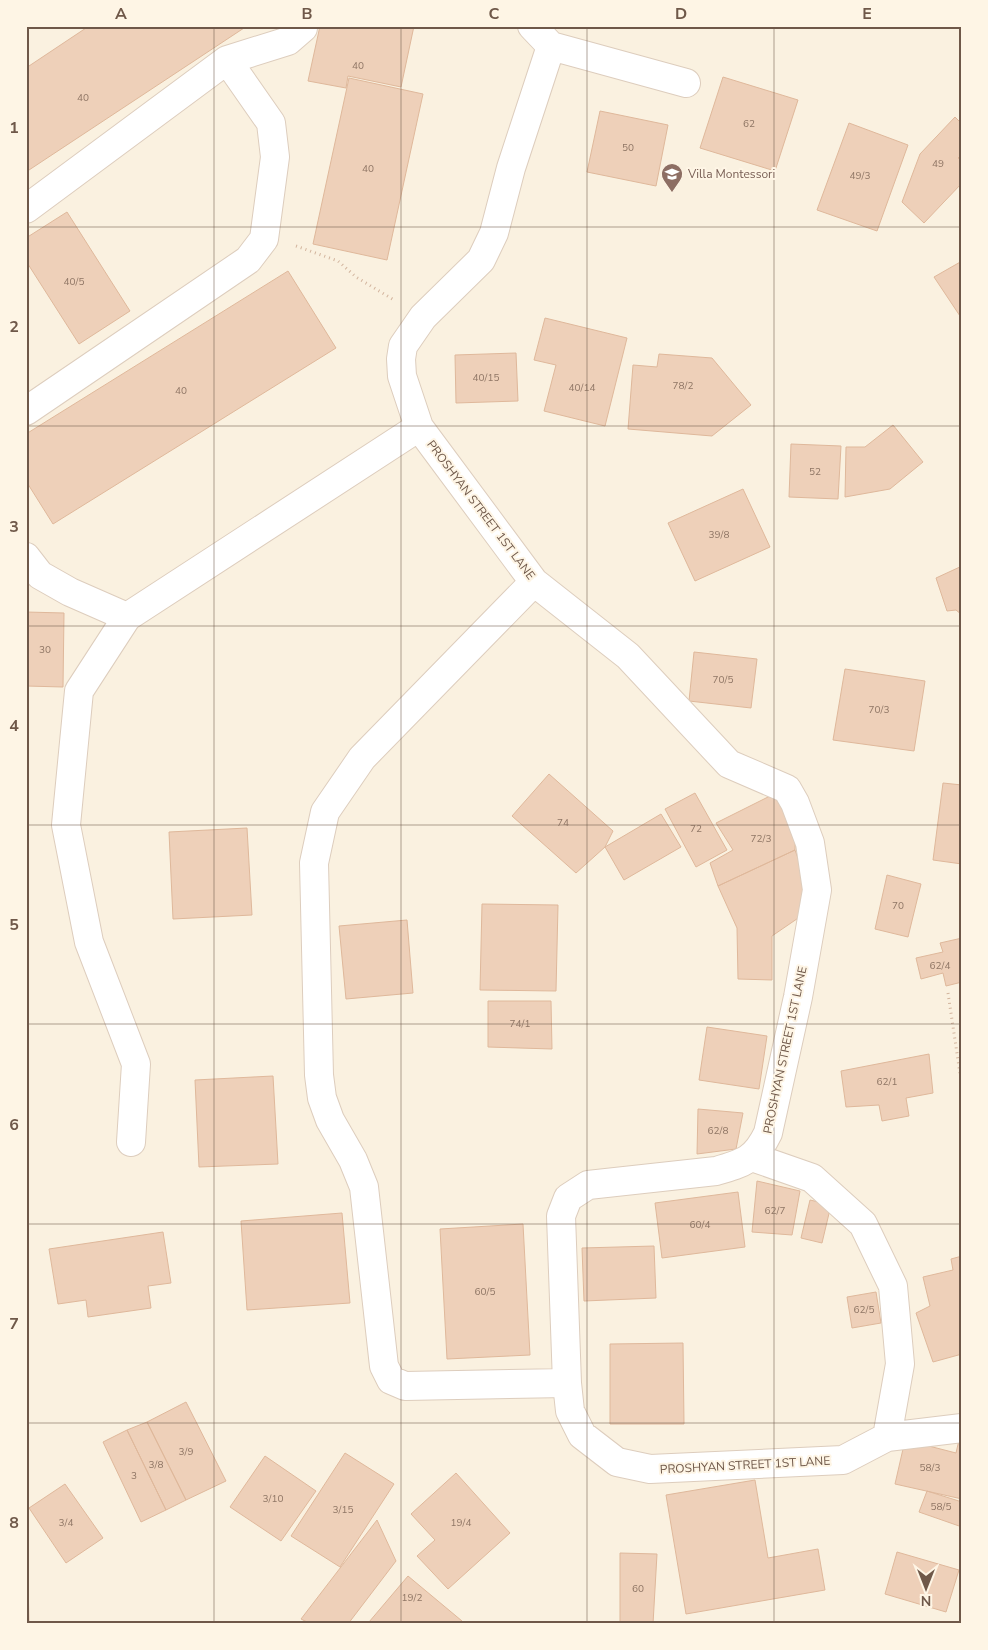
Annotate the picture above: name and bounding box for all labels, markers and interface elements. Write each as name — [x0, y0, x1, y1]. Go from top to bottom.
text: A — [115, 3, 127, 25]
text: B — [301, 3, 313, 25]
text: C — [489, 3, 500, 25]
text: D — [675, 3, 687, 25]
text: E — [862, 3, 872, 25]
house number: 40 — [352, 59, 364, 73]
house number: 40 — [77, 91, 89, 105]
text: 1 — [9, 117, 19, 139]
house number: 62 — [743, 117, 755, 131]
house number: 50 — [622, 141, 634, 155]
house number: 49 — [932, 157, 944, 171]
house number: 40 — [362, 162, 374, 176]
school or university icon: Villa Montessori — [660, 162, 684, 193]
place label: Villa Montessori — [687, 166, 775, 182]
house number: 49/3 — [850, 169, 870, 183]
house number: 40/5 — [64, 275, 84, 289]
text: 2 — [9, 316, 19, 338]
house number: 40/15 — [473, 371, 499, 385]
house number: 78/2 — [673, 379, 693, 393]
house number: 40/14 — [569, 381, 595, 395]
house number: 40 — [175, 384, 187, 398]
street label: PROSHYAN STREET 1ST LANE — [423, 437, 539, 583]
house number: 52 — [809, 465, 821, 479]
text: 3 — [9, 516, 19, 538]
house number: 39/8 — [709, 528, 729, 542]
house number: 30 — [39, 643, 51, 657]
house number: 70/5 — [713, 673, 733, 687]
house number: 70/3 — [869, 703, 889, 717]
text: 4 — [9, 715, 19, 737]
house number: 74 — [557, 816, 569, 830]
house number: 72 — [690, 822, 702, 836]
house number: 72/3 — [751, 832, 771, 846]
house number: 70 — [892, 899, 904, 913]
text: 5 — [9, 914, 19, 936]
house number: 62/4 — [930, 959, 950, 973]
street label: PROSHYAN STREET 1ST LANE — [759, 965, 811, 1135]
house number: 74/1 — [510, 1017, 530, 1031]
house number: 62/1 — [877, 1075, 897, 1089]
text: 6 — [9, 1114, 19, 1136]
house number: 62/8 — [708, 1124, 728, 1138]
house number: 62/7 — [765, 1204, 785, 1218]
house number: 60/4 — [690, 1218, 710, 1232]
house number: 60/5 — [475, 1285, 495, 1299]
house number: 62/5 — [854, 1303, 874, 1317]
text: 7 — [9, 1313, 19, 1335]
house number: 3/9 — [179, 1445, 193, 1459]
street label: PROSHYAN STREET 1ST LANE — [659, 1453, 831, 1477]
house number: 3/8 — [149, 1458, 163, 1472]
house number: 58/3 — [920, 1461, 940, 1475]
house number: 3 — [131, 1469, 137, 1483]
house number: 3/10 — [263, 1492, 283, 1506]
house number: 58/5 — [931, 1500, 951, 1514]
house number: 3/15 — [333, 1503, 353, 1517]
text: 8 — [9, 1512, 19, 1534]
house number: 3/4 — [59, 1516, 73, 1530]
house number: 19/4 — [451, 1516, 471, 1530]
north arrow — [900, 1562, 950, 1612]
house number: 60 — [632, 1582, 644, 1596]
house number: 19/2 — [402, 1591, 422, 1605]
text: N — [921, 1591, 931, 1610]

